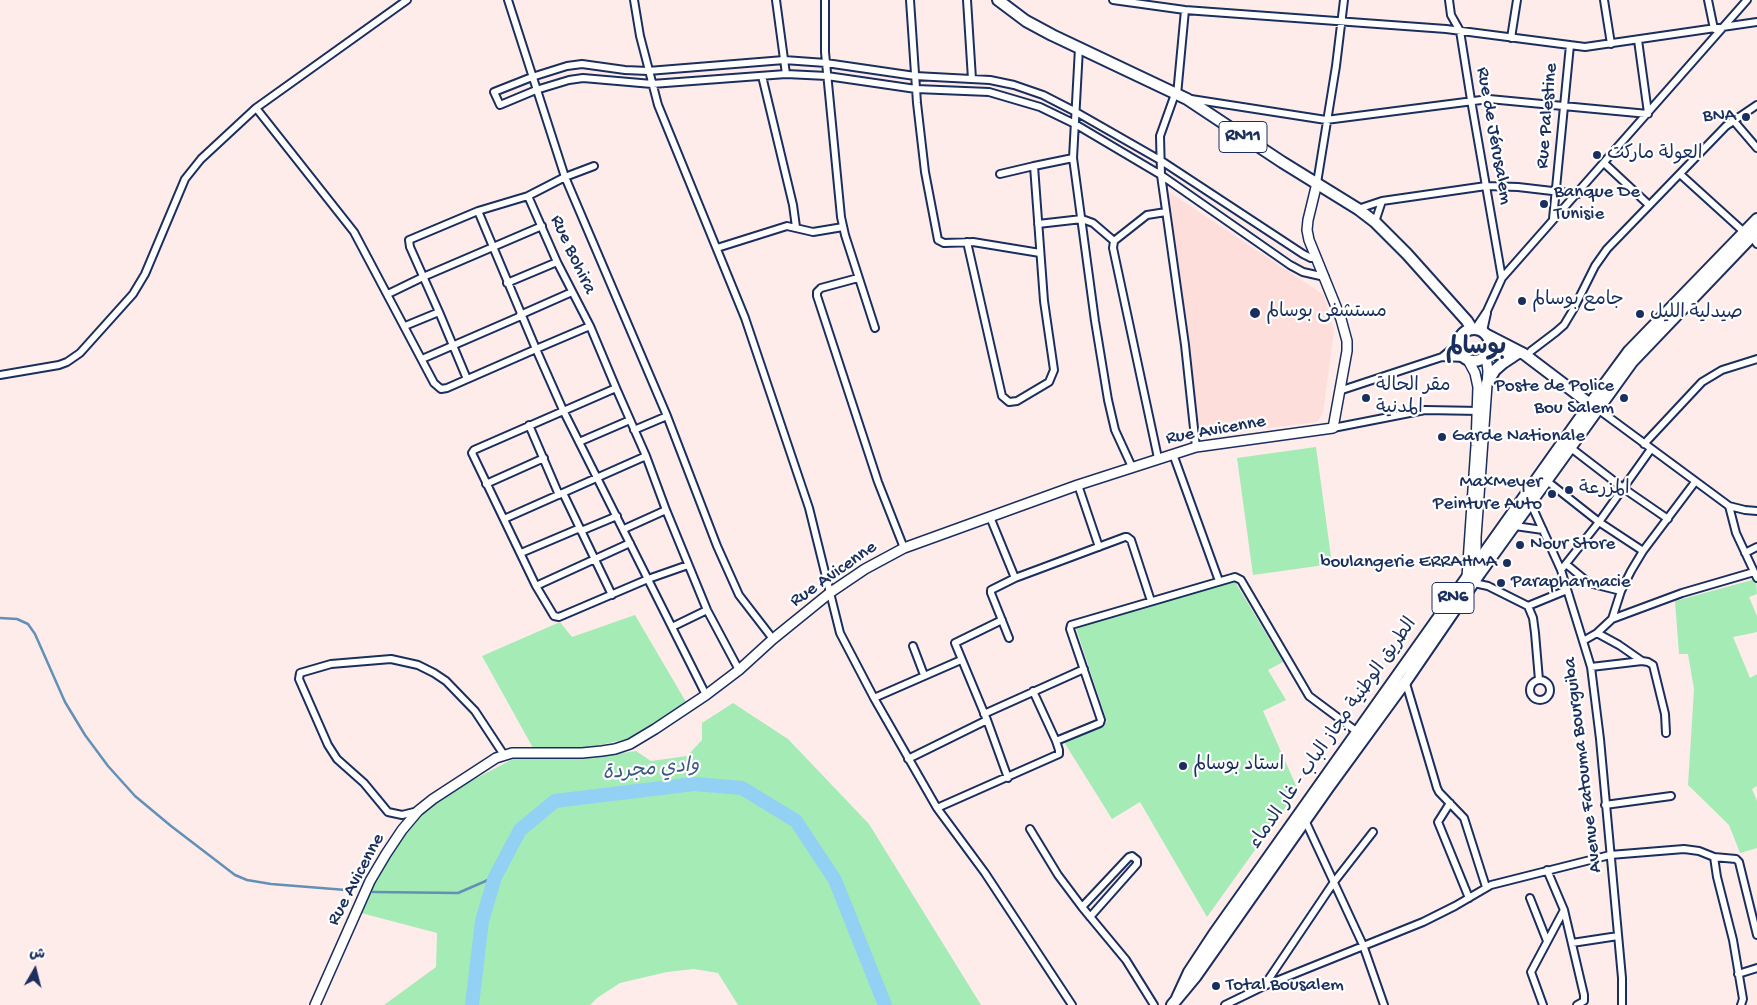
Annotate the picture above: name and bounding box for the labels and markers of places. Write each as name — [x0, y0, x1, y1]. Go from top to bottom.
place label: BNA — [1703, 106, 1736, 128]
marker: BNA — [1740, 111, 1752, 123]
place label: العولة ماركت — [1607, 144, 1703, 166]
marker: العولة ماركت — [1591, 149, 1603, 161]
place label: Banque De Tunisie — [1554, 182, 1640, 226]
marker: Banque De Tunisie — [1538, 198, 1550, 210]
place label: جامع بوسالم — [1532, 290, 1624, 312]
marker: جامع بوسالم — [1516, 295, 1528, 307]
place label: مستشفى بوسالم — [1266, 302, 1387, 324]
place label: صيدلية الليل — [1650, 303, 1743, 325]
marker: مستشفى بوسالم — [1248, 306, 1262, 320]
marker: صيدلية الليل — [1634, 308, 1646, 320]
place label: مقر الحالة المدنية — [1376, 376, 1451, 420]
place label: Poste de Police Bou Salem — [1494, 376, 1614, 420]
marker: مقر الحالة المدنية — [1360, 392, 1372, 404]
marker: Poste de Police Bou Salem — [1618, 392, 1630, 404]
place label: Garde Nationale — [1452, 426, 1585, 448]
marker: Garde Nationale — [1436, 431, 1448, 443]
place label: MaxMeyer Peinture Auto — [1433, 472, 1542, 516]
place label: المزرعة — [1579, 479, 1630, 501]
marker: المزرعة — [1563, 484, 1575, 496]
marker: MaxMeyer Peinture Auto — [1546, 488, 1558, 500]
place label: Nour Store — [1530, 534, 1615, 556]
marker: Nour Store — [1514, 539, 1526, 551]
place label: boulangerie ERRAHMA — [1320, 552, 1497, 574]
marker: boulangerie ERRAHMA — [1501, 557, 1513, 569]
place label: Parapharmacie — [1511, 572, 1631, 594]
marker: Parapharmacie — [1495, 577, 1507, 589]
place label: استاد بوسالم — [1193, 755, 1284, 777]
marker: استاد بوسالم — [1177, 760, 1189, 772]
place label: Total Bousalem — [1226, 975, 1344, 997]
marker: Total Bousalem — [1210, 980, 1222, 992]

